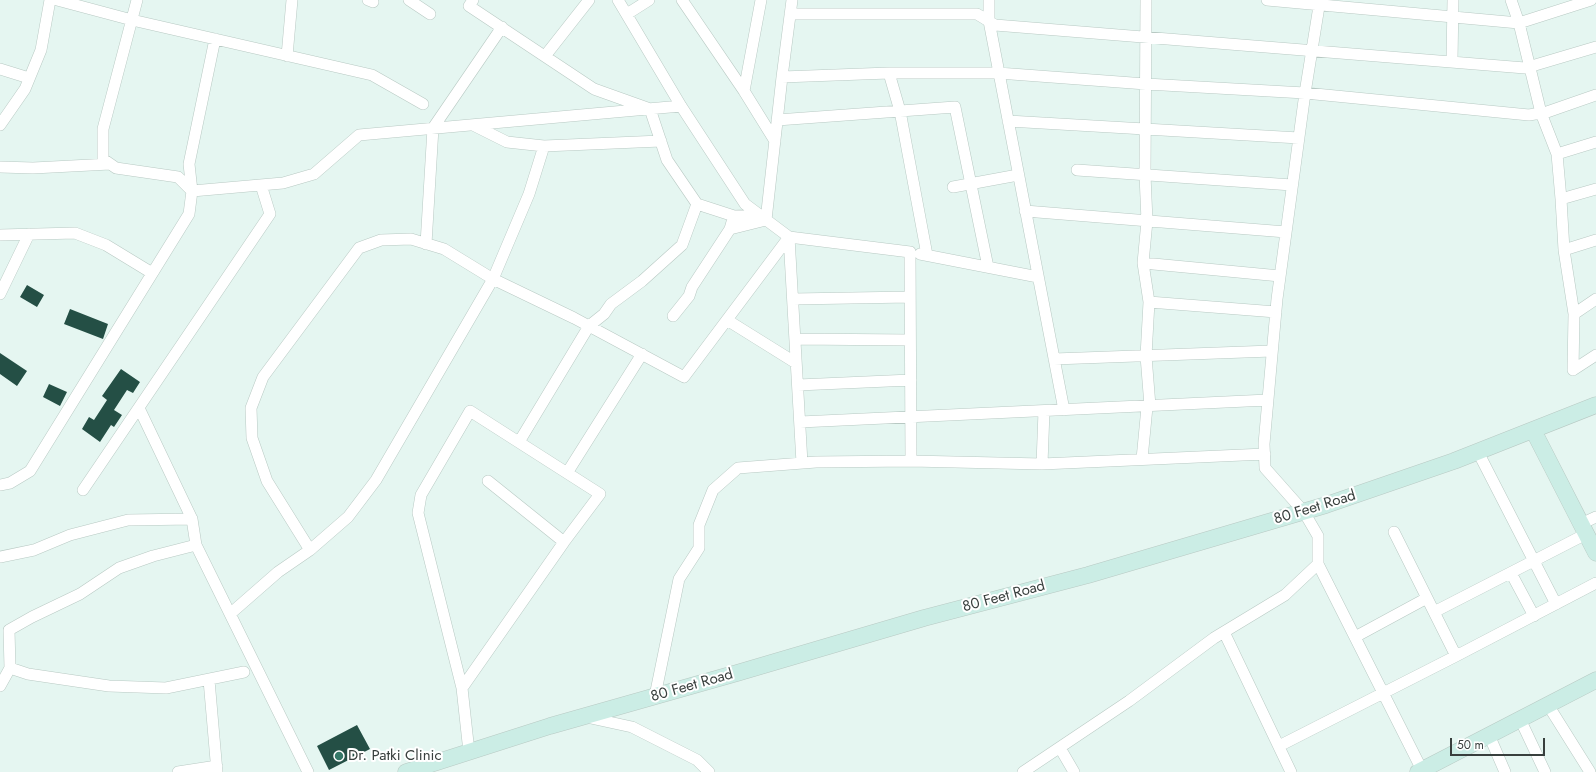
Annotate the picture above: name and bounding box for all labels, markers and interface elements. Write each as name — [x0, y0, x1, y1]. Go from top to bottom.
street label: 80 Feet Road — [1272, 487, 1358, 529]
street label: 80 Feet Road — [961, 577, 1047, 617]
street label: 80 Feet Road — [649, 666, 735, 706]
scale bar — [1452, 730, 1547, 756]
text: 50 m — [1457, 736, 1484, 754]
place label: Dr. Patki Clinic — [348, 747, 442, 765]
marker: Dr. Patki Clinic — [333, 750, 345, 762]

